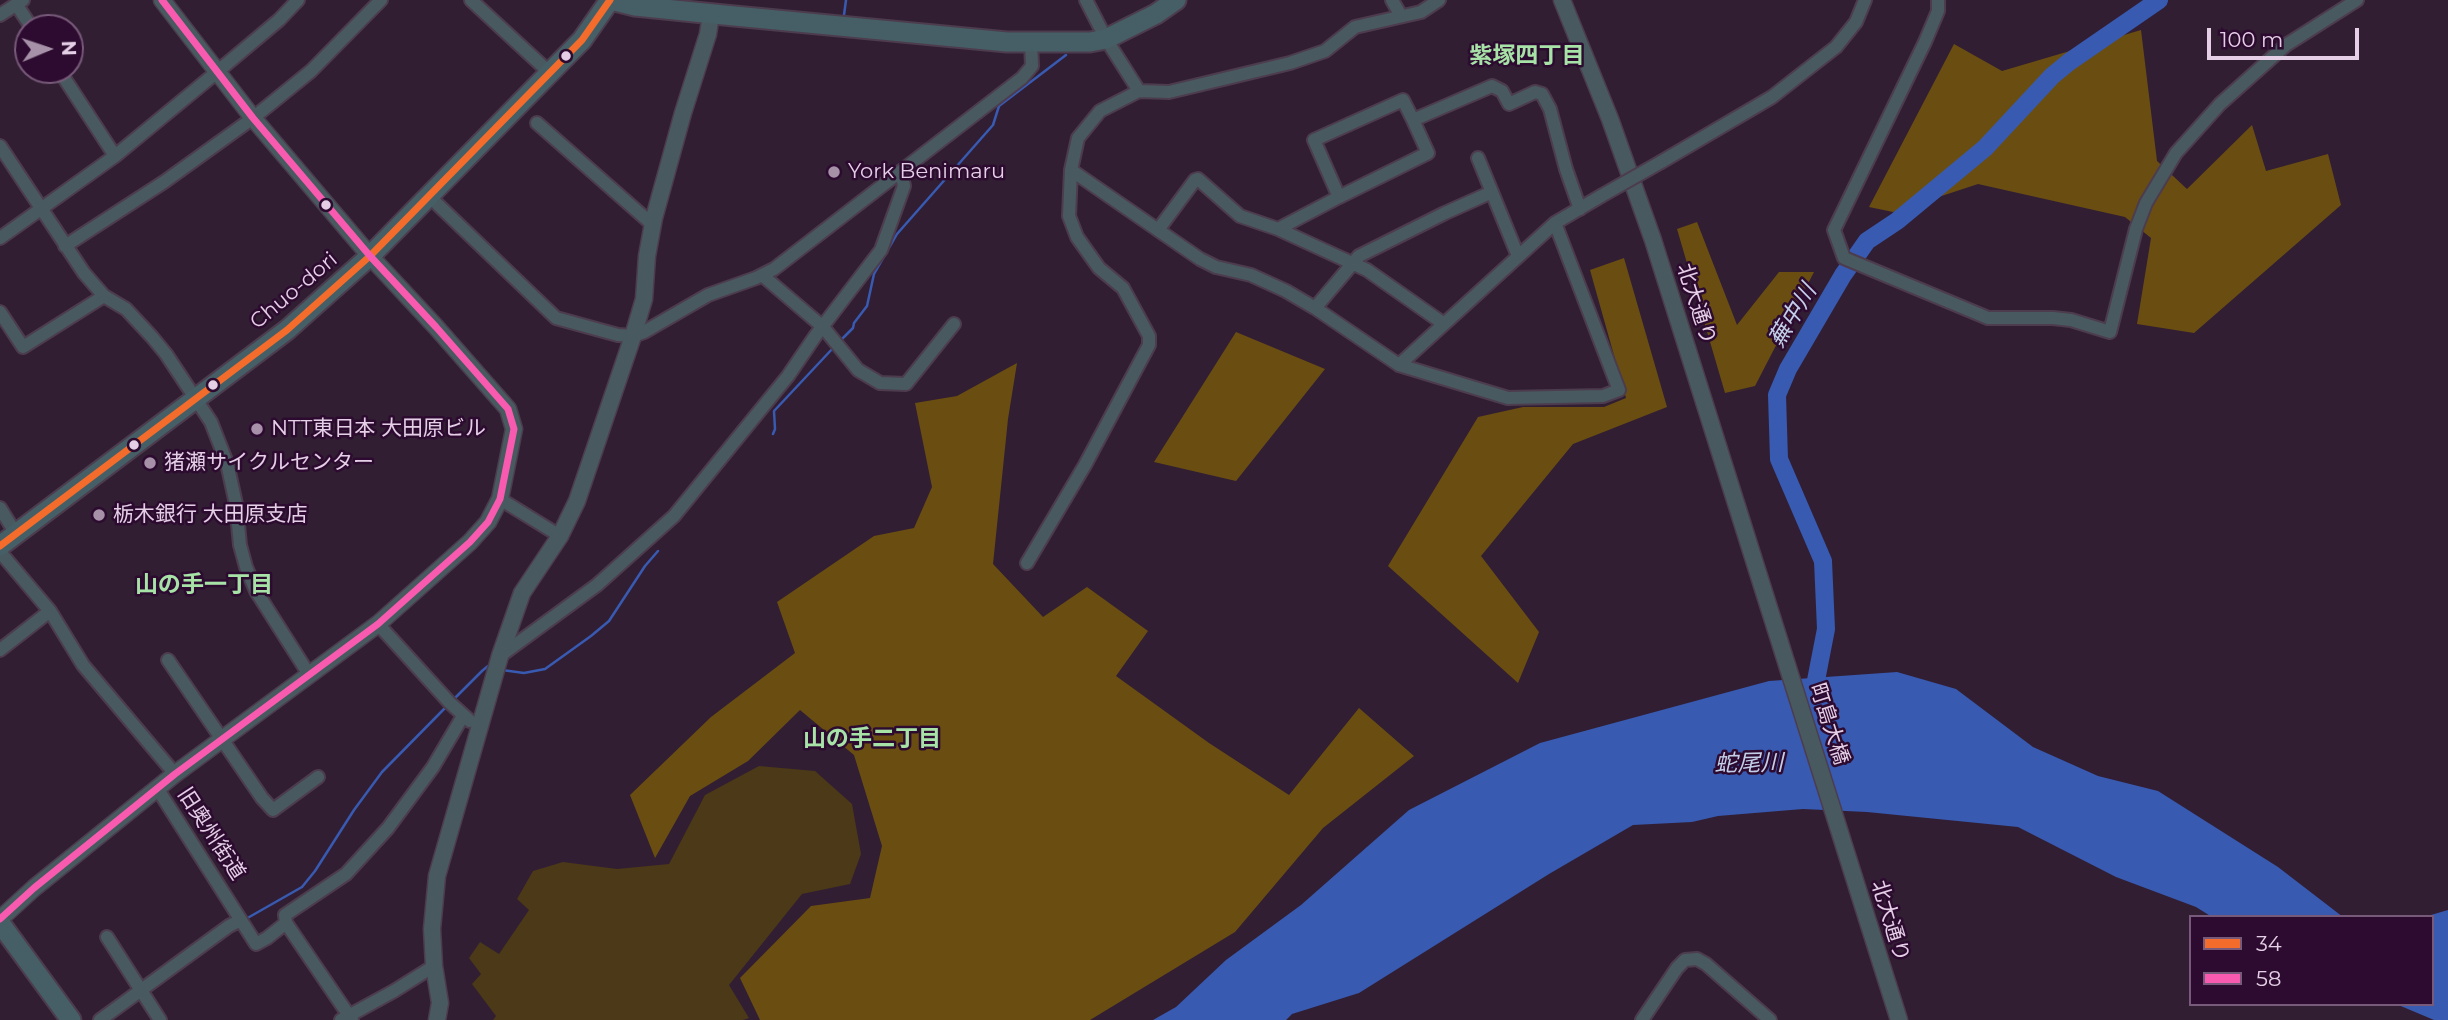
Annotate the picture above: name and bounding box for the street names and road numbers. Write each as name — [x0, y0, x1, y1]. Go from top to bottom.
street label: Chuo-dori — [245, 247, 343, 335]
street label: 北大通り — [1671, 260, 1721, 348]
street label: 町島大橋 — [1804, 680, 1854, 768]
street label: 旧奥州街道 — [172, 783, 250, 885]
street label: 北大通り — [1866, 877, 1914, 965]

